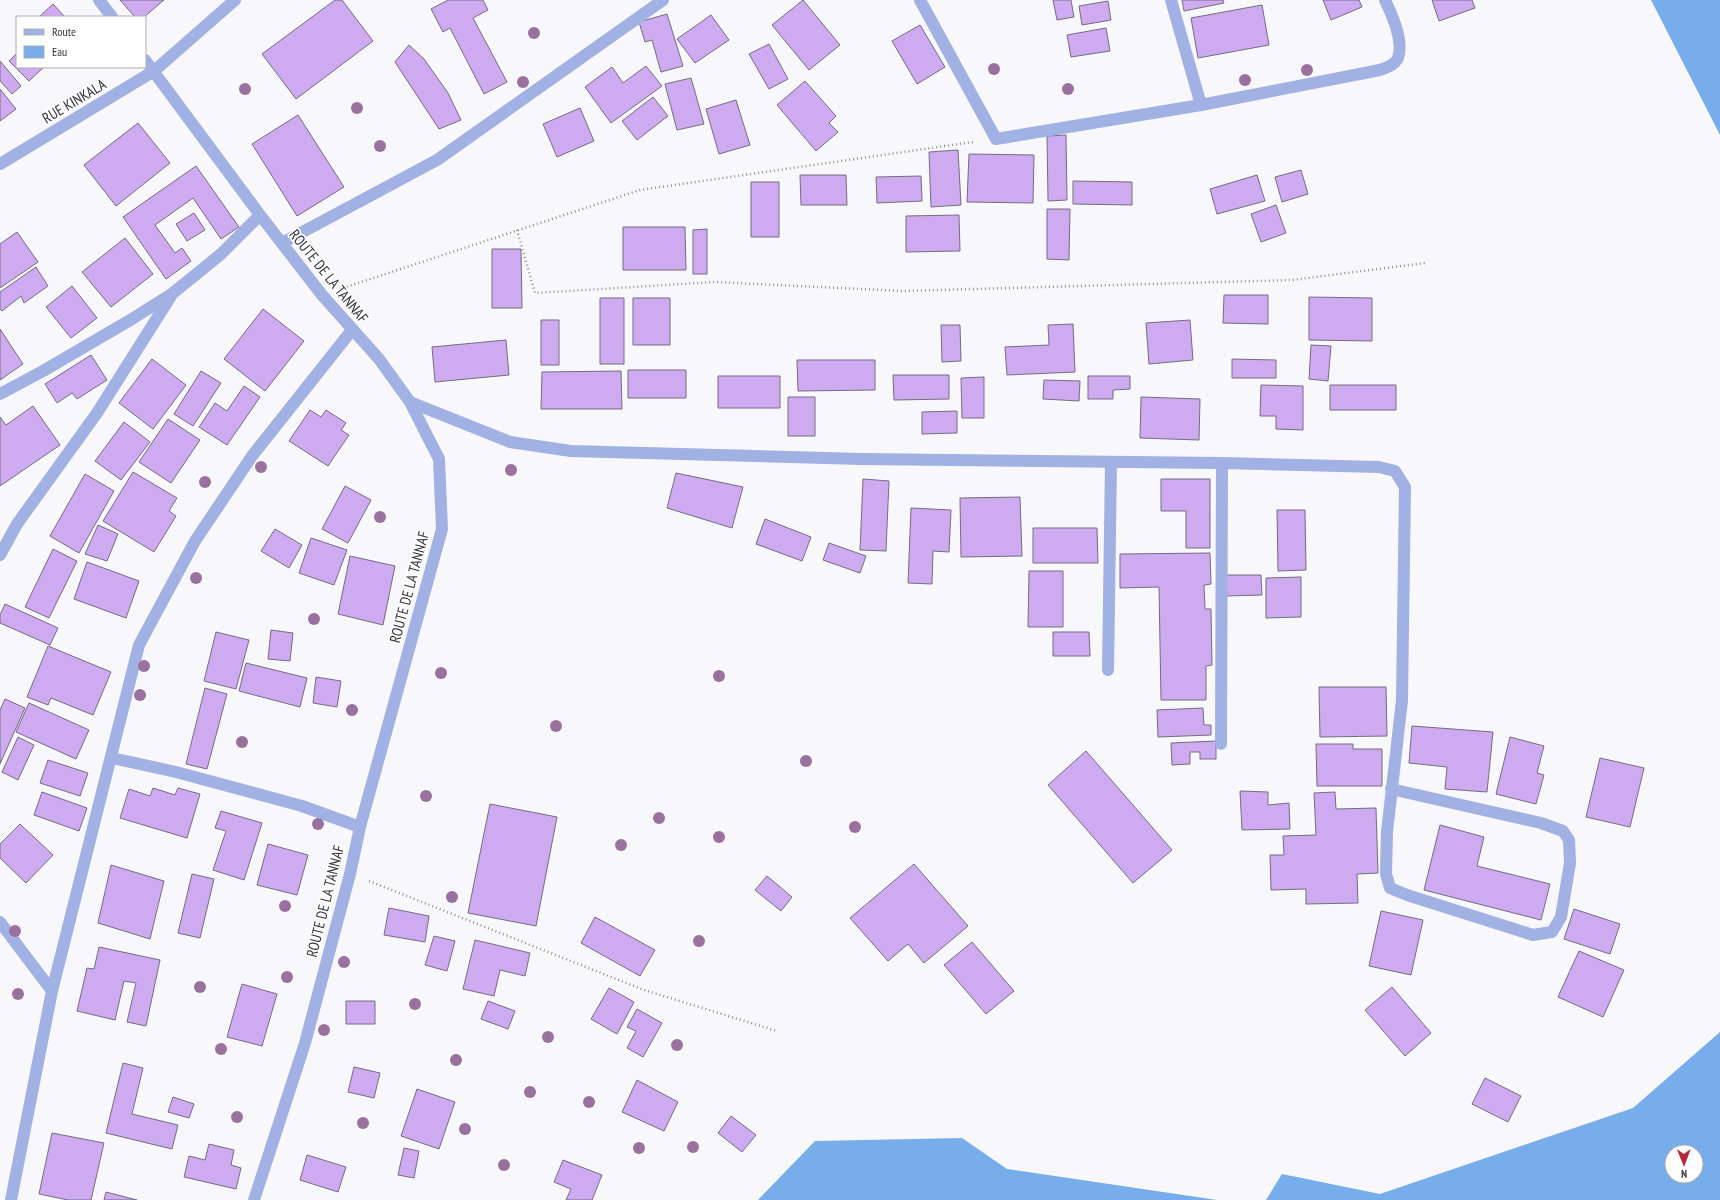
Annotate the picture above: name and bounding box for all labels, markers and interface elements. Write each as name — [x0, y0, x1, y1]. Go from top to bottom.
legend — [16, 16, 146, 68]
text: Route — [52, 24, 76, 39]
text: Eau — [52, 44, 67, 59]
street label: RUE KINKALA — [39, 74, 110, 127]
street label: ROUTE DE LA TANNAF — [286, 225, 372, 327]
street label: ROUTE DE LA TANNAF — [385, 529, 433, 645]
street label: ROUTE DE LA TANNAF — [302, 843, 348, 959]
north arrow — [1664, 1144, 1704, 1184]
text: N — [1681, 1167, 1687, 1181]

